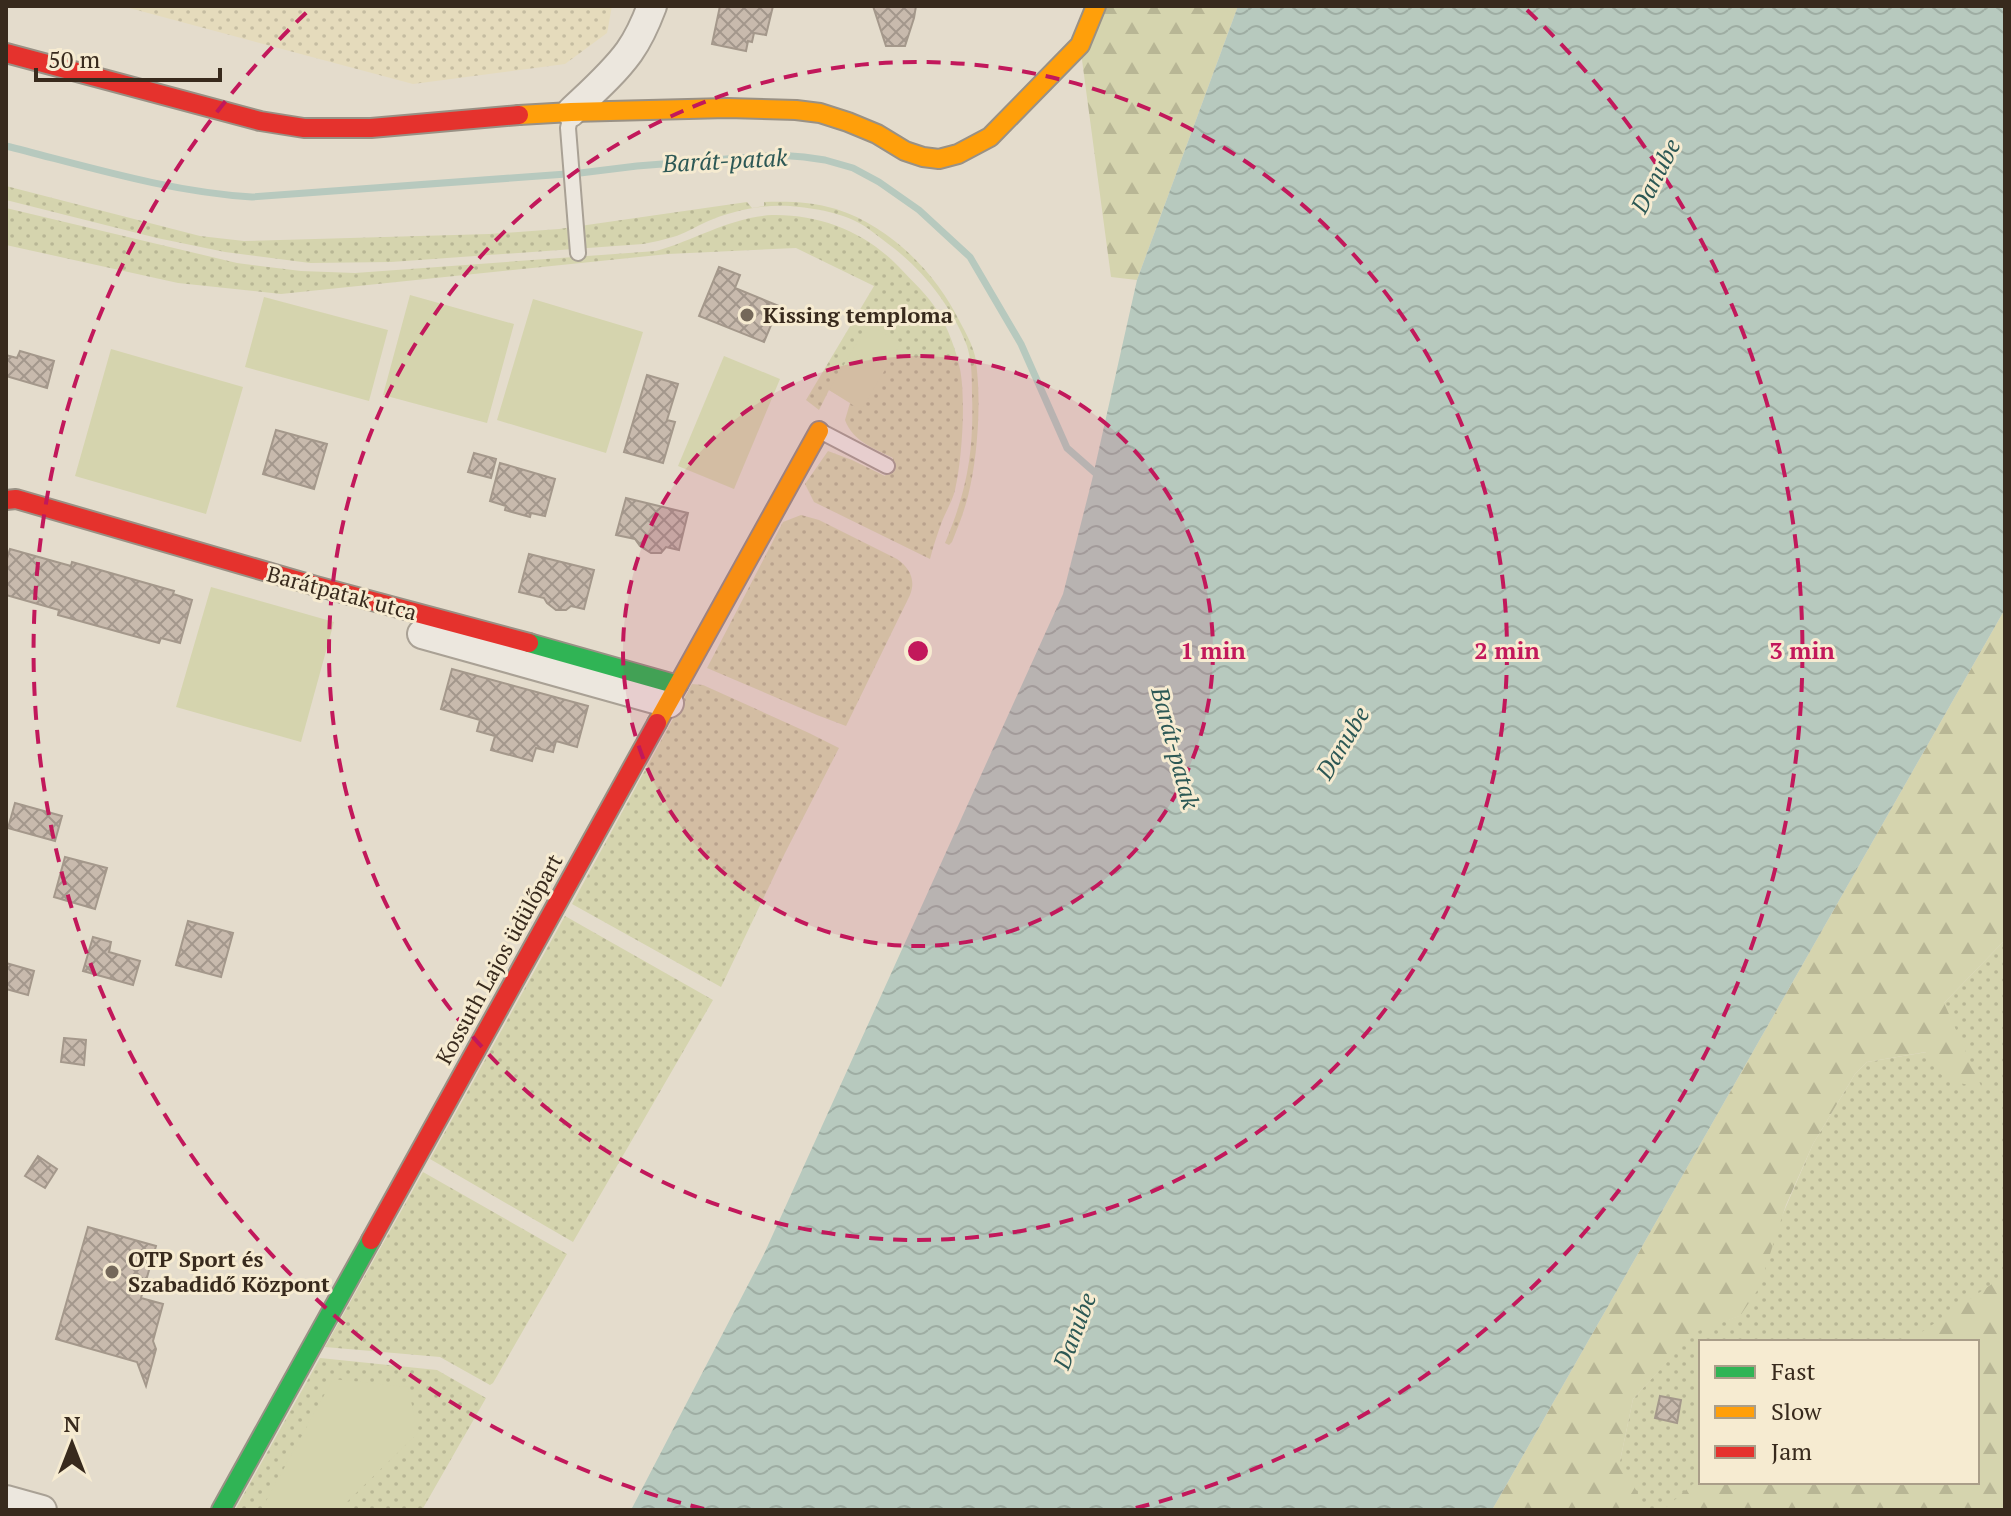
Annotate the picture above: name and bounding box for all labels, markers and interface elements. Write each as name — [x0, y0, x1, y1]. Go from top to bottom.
scale bar — [36, 32, 220, 82]
text: 50 m — [48, 43, 100, 75]
water label: Danube — [1622, 133, 1687, 219]
water label: Barát-patak — [661, 141, 789, 179]
place label: Kissing temploma — [763, 300, 953, 329]
marker: Kissing temploma — [738, 306, 756, 324]
street label: Barátpatak utca — [264, 559, 420, 626]
text: 1 min — [1180, 634, 1246, 666]
text: 2 min — [1474, 634, 1540, 666]
text: 3 min — [1769, 634, 1835, 666]
centre of rings — [904, 637, 932, 665]
water label: Barát-patak — [1144, 682, 1208, 813]
water label: Danube — [1307, 700, 1376, 786]
street label: Kossuth Lajos üdülőpart — [429, 848, 569, 1069]
place label: OTP Sport és Szabadidő Központ — [128, 1244, 330, 1298]
marker: OTP Sport és Szabadidő Központ — [103, 1263, 121, 1281]
water label: Danube — [1045, 1288, 1103, 1374]
legend — [1699, 1340, 1979, 1484]
text: Fast — [1771, 1355, 1816, 1387]
text: Slow — [1771, 1395, 1822, 1427]
north arrow — [32, 1404, 112, 1484]
text: N — [64, 1409, 81, 1438]
text: Jam — [1771, 1435, 1812, 1467]

